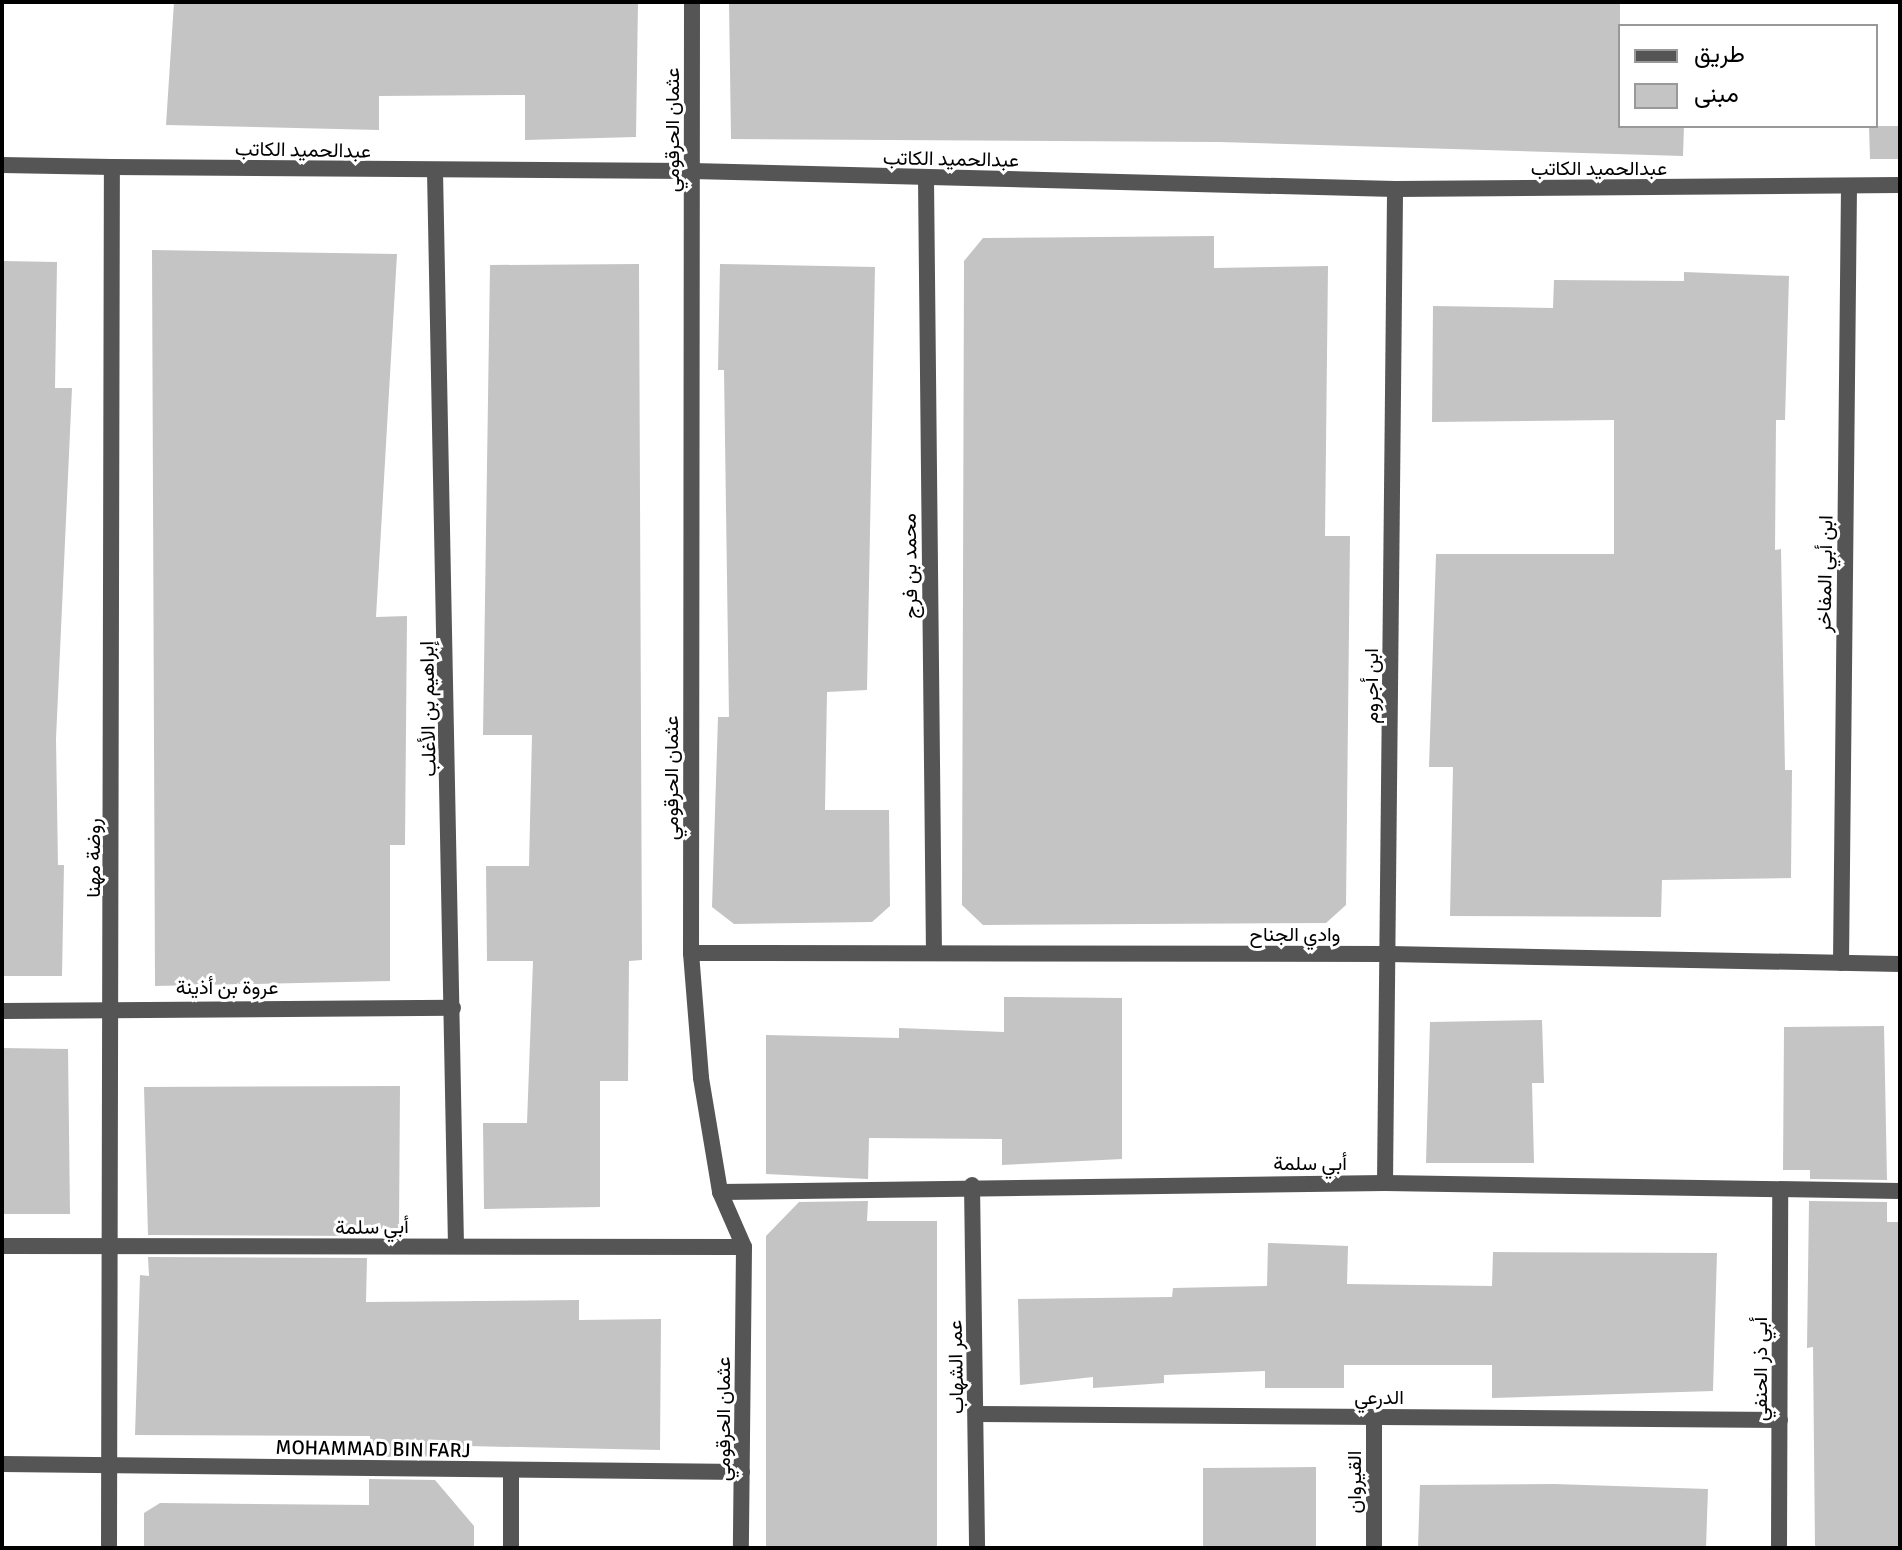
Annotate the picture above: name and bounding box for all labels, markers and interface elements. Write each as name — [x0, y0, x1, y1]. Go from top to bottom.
legend — [1618, 24, 1878, 128]
text: طريق — [1694, 39, 1745, 69]
street label: عثمان الحرقومي — [660, 68, 684, 192]
text: مبنى — [1694, 79, 1739, 109]
street label: عبدالحميد الكاتب — [235, 137, 371, 163]
street label: عبدالحميد الكاتب — [883, 146, 1019, 172]
street label: عبدالحميد الكاتب — [1531, 156, 1667, 180]
street label: محمد بن فرج — [897, 513, 923, 619]
street label: ابن أبي المفاخر — [1812, 515, 1838, 633]
street label: إبراهيم بن الأغلب — [415, 641, 441, 777]
street label: ابن أجروم — [1359, 648, 1383, 724]
street label: عثمان الحرقومي — [659, 716, 683, 840]
street label: روضة مهنا — [81, 818, 105, 898]
street label: وادي الجناح — [1250, 922, 1340, 946]
street label: عروة بن أذينة — [176, 975, 278, 999]
street label: أبي سلمة — [1273, 1151, 1347, 1175]
street label: أبي سلمة — [335, 1214, 409, 1240]
street label: أبي ذر الحنفي — [1748, 1317, 1772, 1421]
street label: عمر الشهاب — [943, 1320, 969, 1414]
street label: عثمان الحرقومي — [711, 1357, 735, 1481]
street label: الدرعي — [1354, 1385, 1404, 1409]
street label: MOHAMMAD BIN FARJ — [275, 1435, 471, 1463]
street label: القيروان — [1342, 1451, 1366, 1513]

